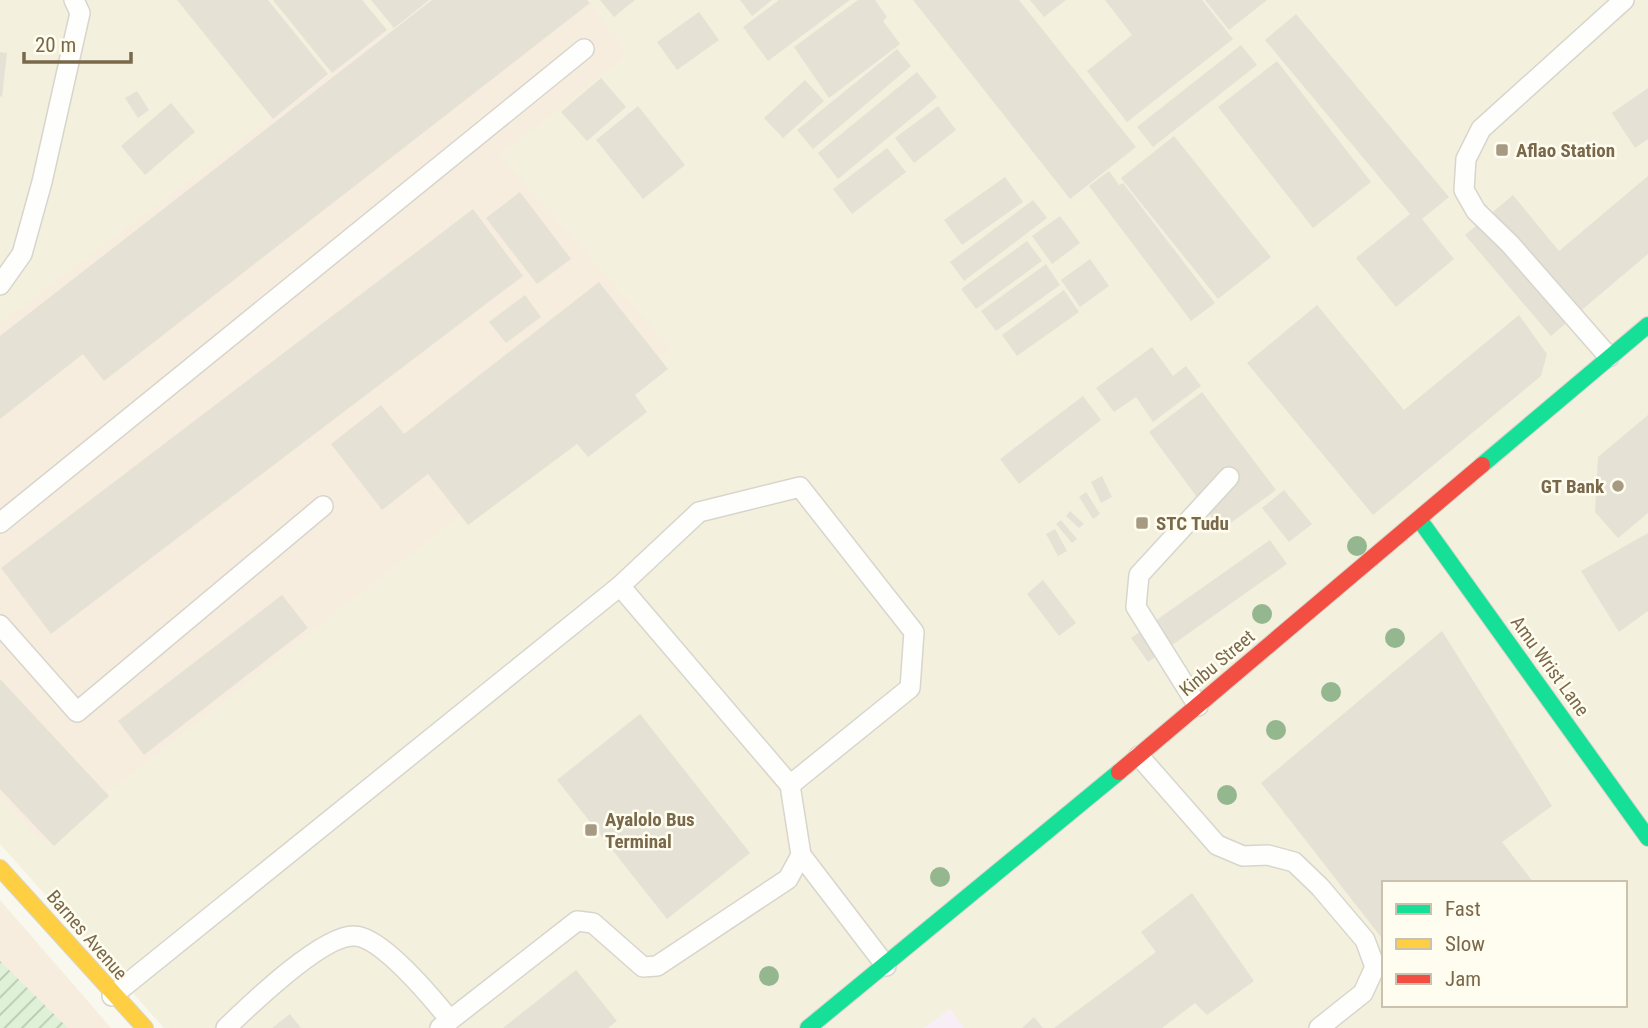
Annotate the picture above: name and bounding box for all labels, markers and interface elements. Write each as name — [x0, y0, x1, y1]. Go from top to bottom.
scale bar — [24, 21, 131, 65]
text: 20 m — [35, 33, 76, 57]
place label: Aflao Station — [1516, 139, 1615, 162]
marker: Aflao Station — [1494, 142, 1510, 158]
place label: GT Bank — [1541, 475, 1605, 498]
marker: GT Bank — [1610, 478, 1626, 494]
place label: STC Tudu — [1156, 512, 1229, 535]
marker: STC Tudu — [1134, 515, 1150, 531]
street label: Amu Wrist Lane — [1506, 611, 1594, 721]
street label: Kinbu Street — [1175, 625, 1259, 701]
place label: Ayalolo Bus Terminal — [605, 808, 695, 853]
marker: Ayalolo Bus Terminal — [583, 822, 599, 838]
legend — [1382, 881, 1627, 1007]
street label: Barnes Avenue — [42, 886, 132, 985]
text: Fast — [1445, 897, 1481, 921]
text: Slow — [1445, 932, 1485, 956]
text: Jam — [1445, 967, 1481, 991]

